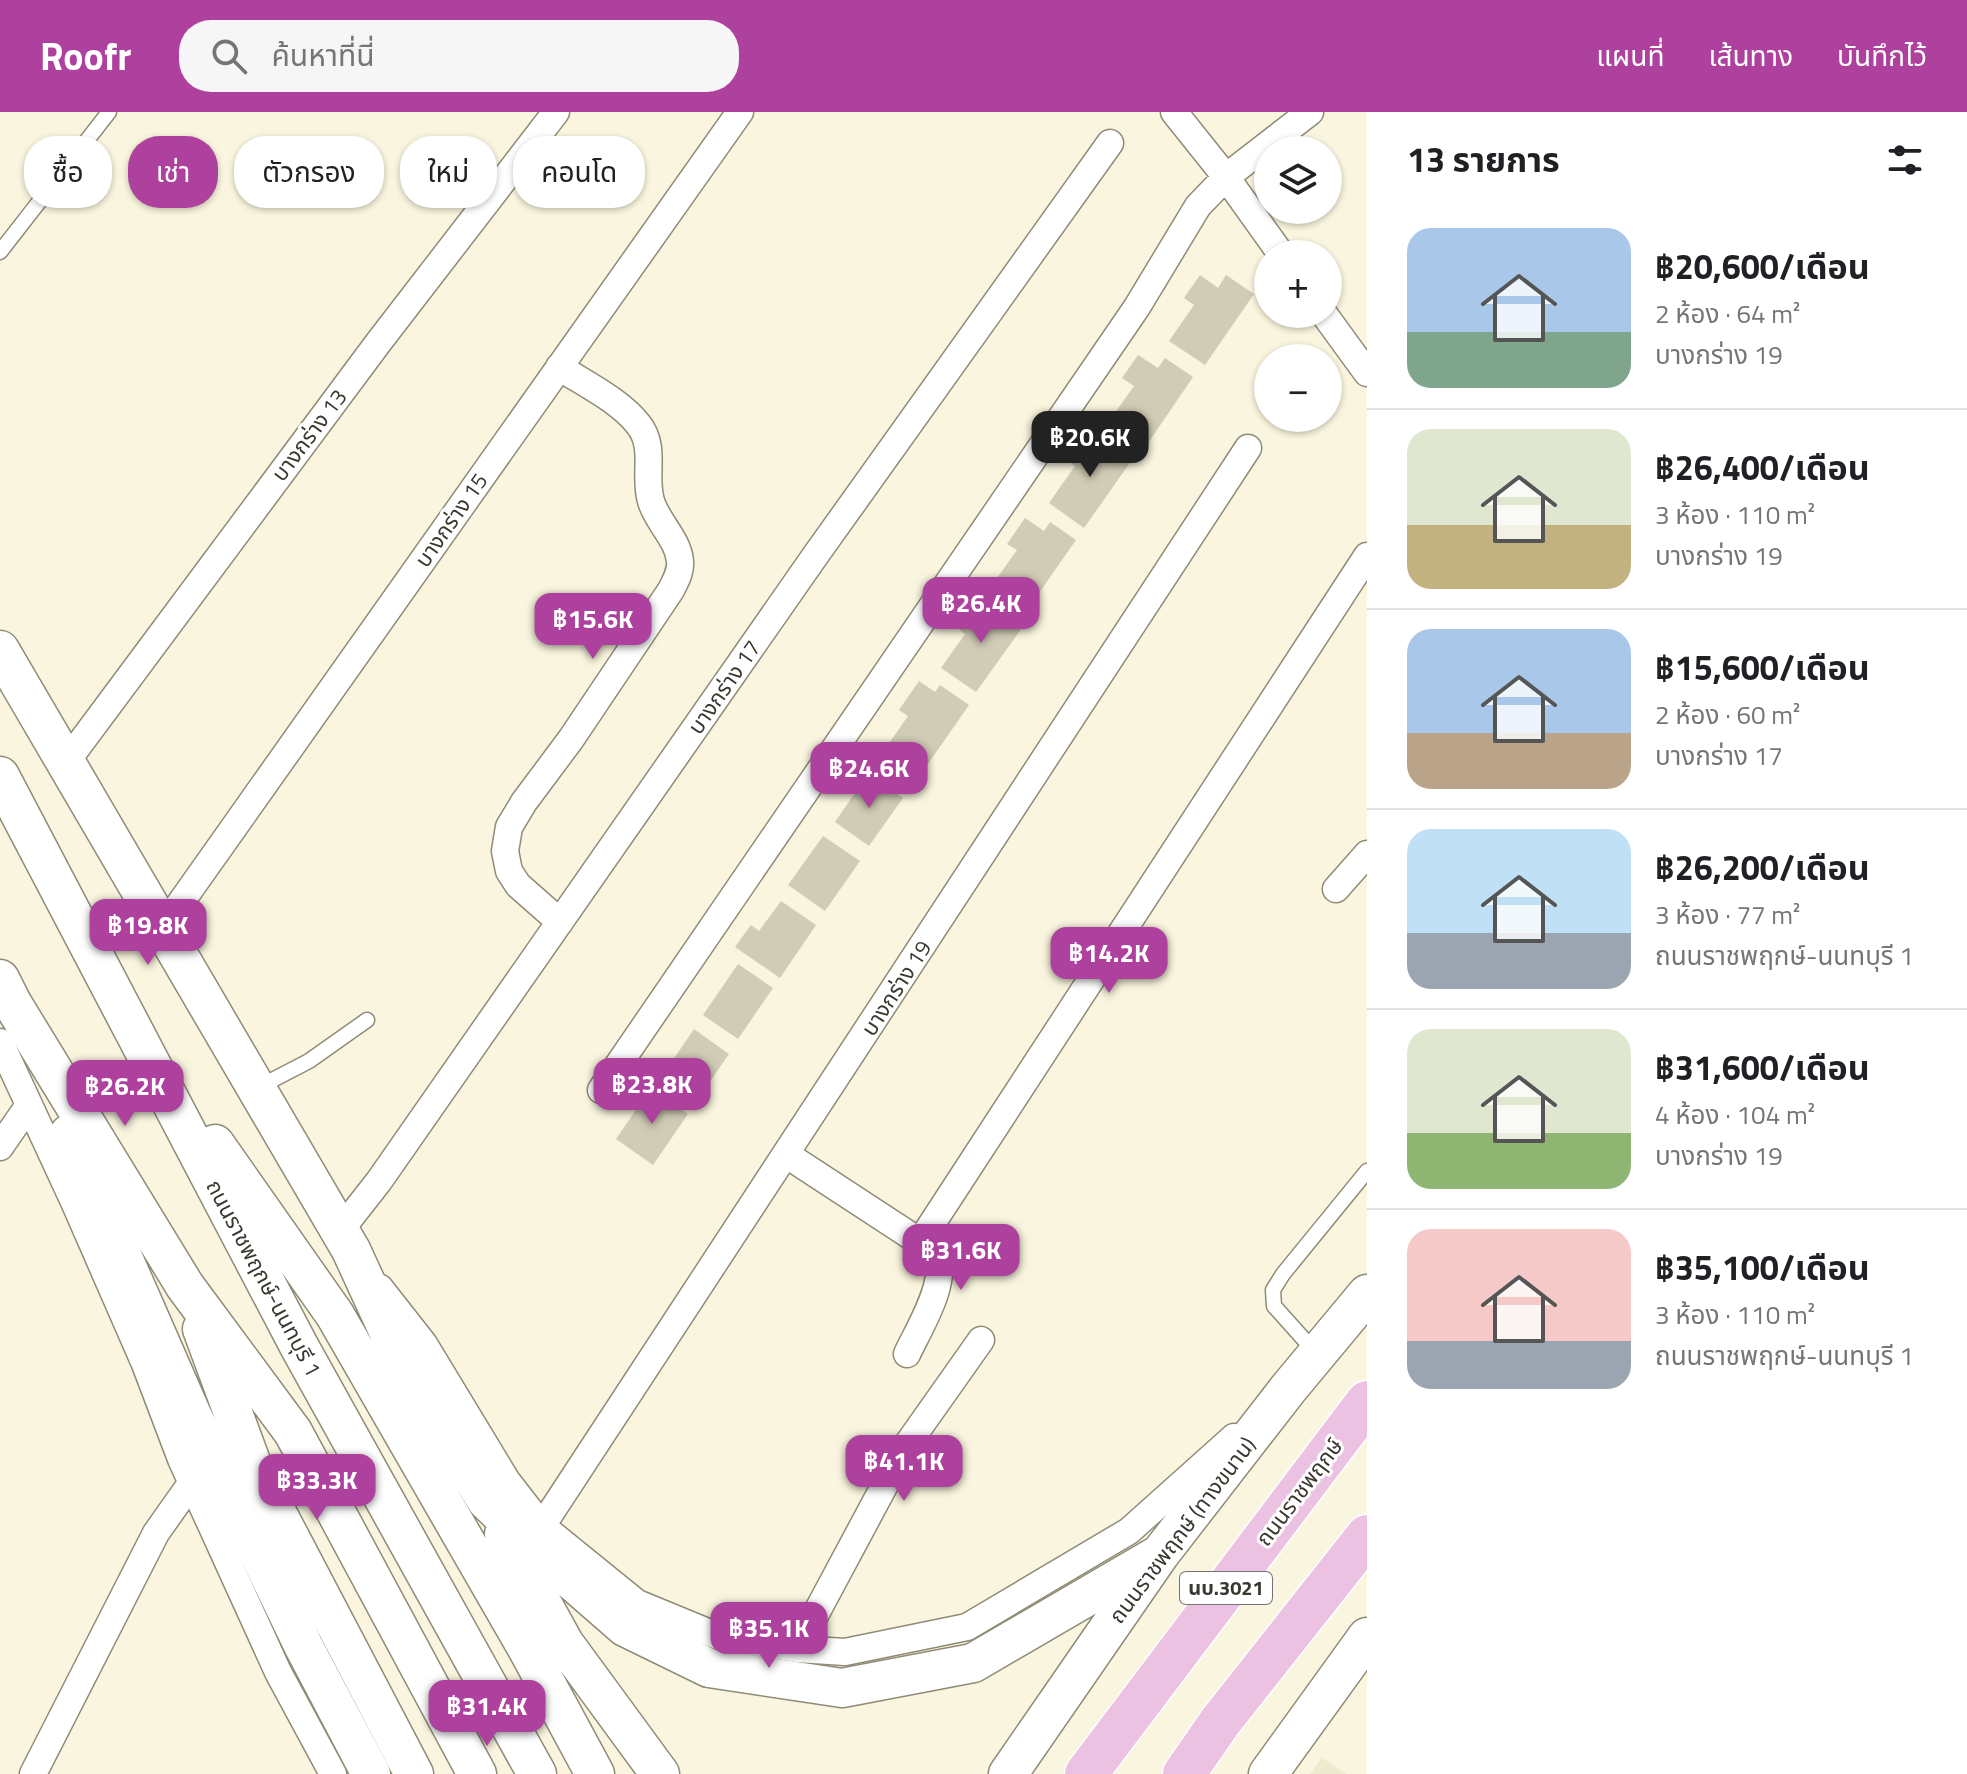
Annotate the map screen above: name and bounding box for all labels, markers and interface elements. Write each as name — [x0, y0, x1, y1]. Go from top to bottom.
search box — [179, 20, 739, 92]
text: Roofr — [40, 27, 131, 85]
text: ค้นหาที่นี่ — [271, 32, 375, 78]
icon: search — [207, 34, 251, 78]
text: แผนที่ — [1596, 34, 1664, 77]
text: เส้นทาง — [1708, 34, 1793, 77]
text: บันทึกไว้ — [1837, 34, 1927, 77]
text: 13 รายการ — [1407, 133, 1560, 185]
chip: ซื้อ — [24, 136, 112, 208]
chip: เช่า — [128, 136, 218, 208]
chip: ตัวกรอง — [234, 136, 384, 208]
chip: ใหม่ — [400, 136, 497, 208]
chip: คอนโด — [513, 136, 645, 208]
map controls — [1254, 136, 1342, 432]
button: layers — [1254, 136, 1342, 224]
icon: filters — [1883, 138, 1927, 182]
button: + — [1254, 240, 1342, 328]
text: ฿20,600/เดือน — [1655, 240, 1870, 292]
icon: home — [1471, 260, 1567, 356]
text: 2 ห้อง · 64 m² — [1655, 294, 1800, 333]
text: บางกร่าง 19 — [1655, 335, 1783, 374]
button: − — [1254, 344, 1342, 432]
street label: บางกร่าง 13 — [263, 382, 355, 488]
pin: ฿20.6K — [1025, 411, 1155, 479]
text: ฿20.6K — [1050, 417, 1130, 456]
text: ฿26,400/เดือน — [1655, 441, 1870, 493]
icon: home — [1471, 461, 1567, 557]
street label: บางกร่าง 15 — [406, 466, 496, 574]
text: 3 ห้อง · 110 m² — [1655, 495, 1815, 534]
text: บางกร่าง 19 — [1655, 536, 1783, 575]
pin: ฿26.4K — [916, 577, 1046, 645]
text: ฿26.4K — [941, 583, 1021, 622]
pin: ฿15.6K — [528, 593, 658, 661]
text: ฿15.6K — [553, 599, 633, 638]
street label: บางกร่าง 17 — [679, 633, 769, 741]
text: ฿15,600/เดือน — [1655, 641, 1870, 693]
icon: home — [1471, 661, 1567, 757]
text: 2 ห้อง · 60 m² — [1655, 695, 1800, 734]
text: บางกร่าง 17 — [1655, 736, 1783, 775]
pin: ฿24.6K — [804, 742, 934, 810]
text: ฿24.6K — [829, 748, 909, 787]
text: ฿26,200/เดือน — [1655, 841, 1870, 893]
icon: home — [1471, 861, 1567, 957]
text: 3 ห้อง · 77 m² — [1655, 895, 1800, 934]
pin: ฿19.8K — [83, 899, 213, 967]
text: ฿19.8K — [108, 905, 188, 944]
pin: ฿14.2K — [1044, 927, 1174, 995]
street label: บางกร่าง 19 — [852, 933, 940, 1043]
text: ฿14.2K — [1069, 933, 1149, 972]
text: ถนนราชพฤกษ์-นนทบุรี 1 — [1655, 936, 1914, 975]
text: ฿31,600/เดือน — [1655, 1041, 1870, 1093]
pin: ฿23.8K — [587, 1058, 717, 1126]
pin: ฿26.2K — [60, 1060, 190, 1128]
icon: home — [1471, 1061, 1567, 1157]
text: ฿23.8K — [612, 1064, 692, 1103]
text: ฿26.2K — [85, 1066, 165, 1105]
text: 4 ห้อง · 104 m² — [1655, 1095, 1815, 1134]
text: บางกร่าง 19 — [1655, 1136, 1783, 1175]
street label: ถนนราชพฤกษ์-นนทบุรี 1 — [198, 1173, 330, 1383]
pin: ฿31.6K — [896, 1224, 1026, 1292]
text: ฿31.6K — [921, 1230, 1001, 1269]
text: ฿35,100/เดือน — [1655, 1241, 1870, 1293]
icon: home — [1471, 1261, 1567, 1357]
text: 3 ห้อง · 110 m² — [1655, 1295, 1815, 1334]
text: ถนนราชพฤกษ์-นนทบุรี 1 — [1655, 1336, 1914, 1375]
street label: ถนนราชพฤกษ์ (ทางขนาน) — [1100, 1429, 1264, 1631]
street label: ถนนราชพฤกษ์ — [1247, 1431, 1351, 1553]
pin: ฿41.1K — [839, 1435, 969, 1503]
text: ฿41.1K — [864, 1441, 944, 1480]
pin: ฿33.3K — [252, 1454, 382, 1522]
text: ฿33.3K — [277, 1460, 357, 1499]
road number: นบ.3021 — [1180, 1572, 1272, 1604]
pin: ฿35.1K — [704, 1602, 834, 1670]
text: ฿35.1K — [729, 1608, 809, 1647]
pin: ฿31.4K — [422, 1680, 552, 1748]
text: ฿31.4K — [447, 1686, 527, 1725]

